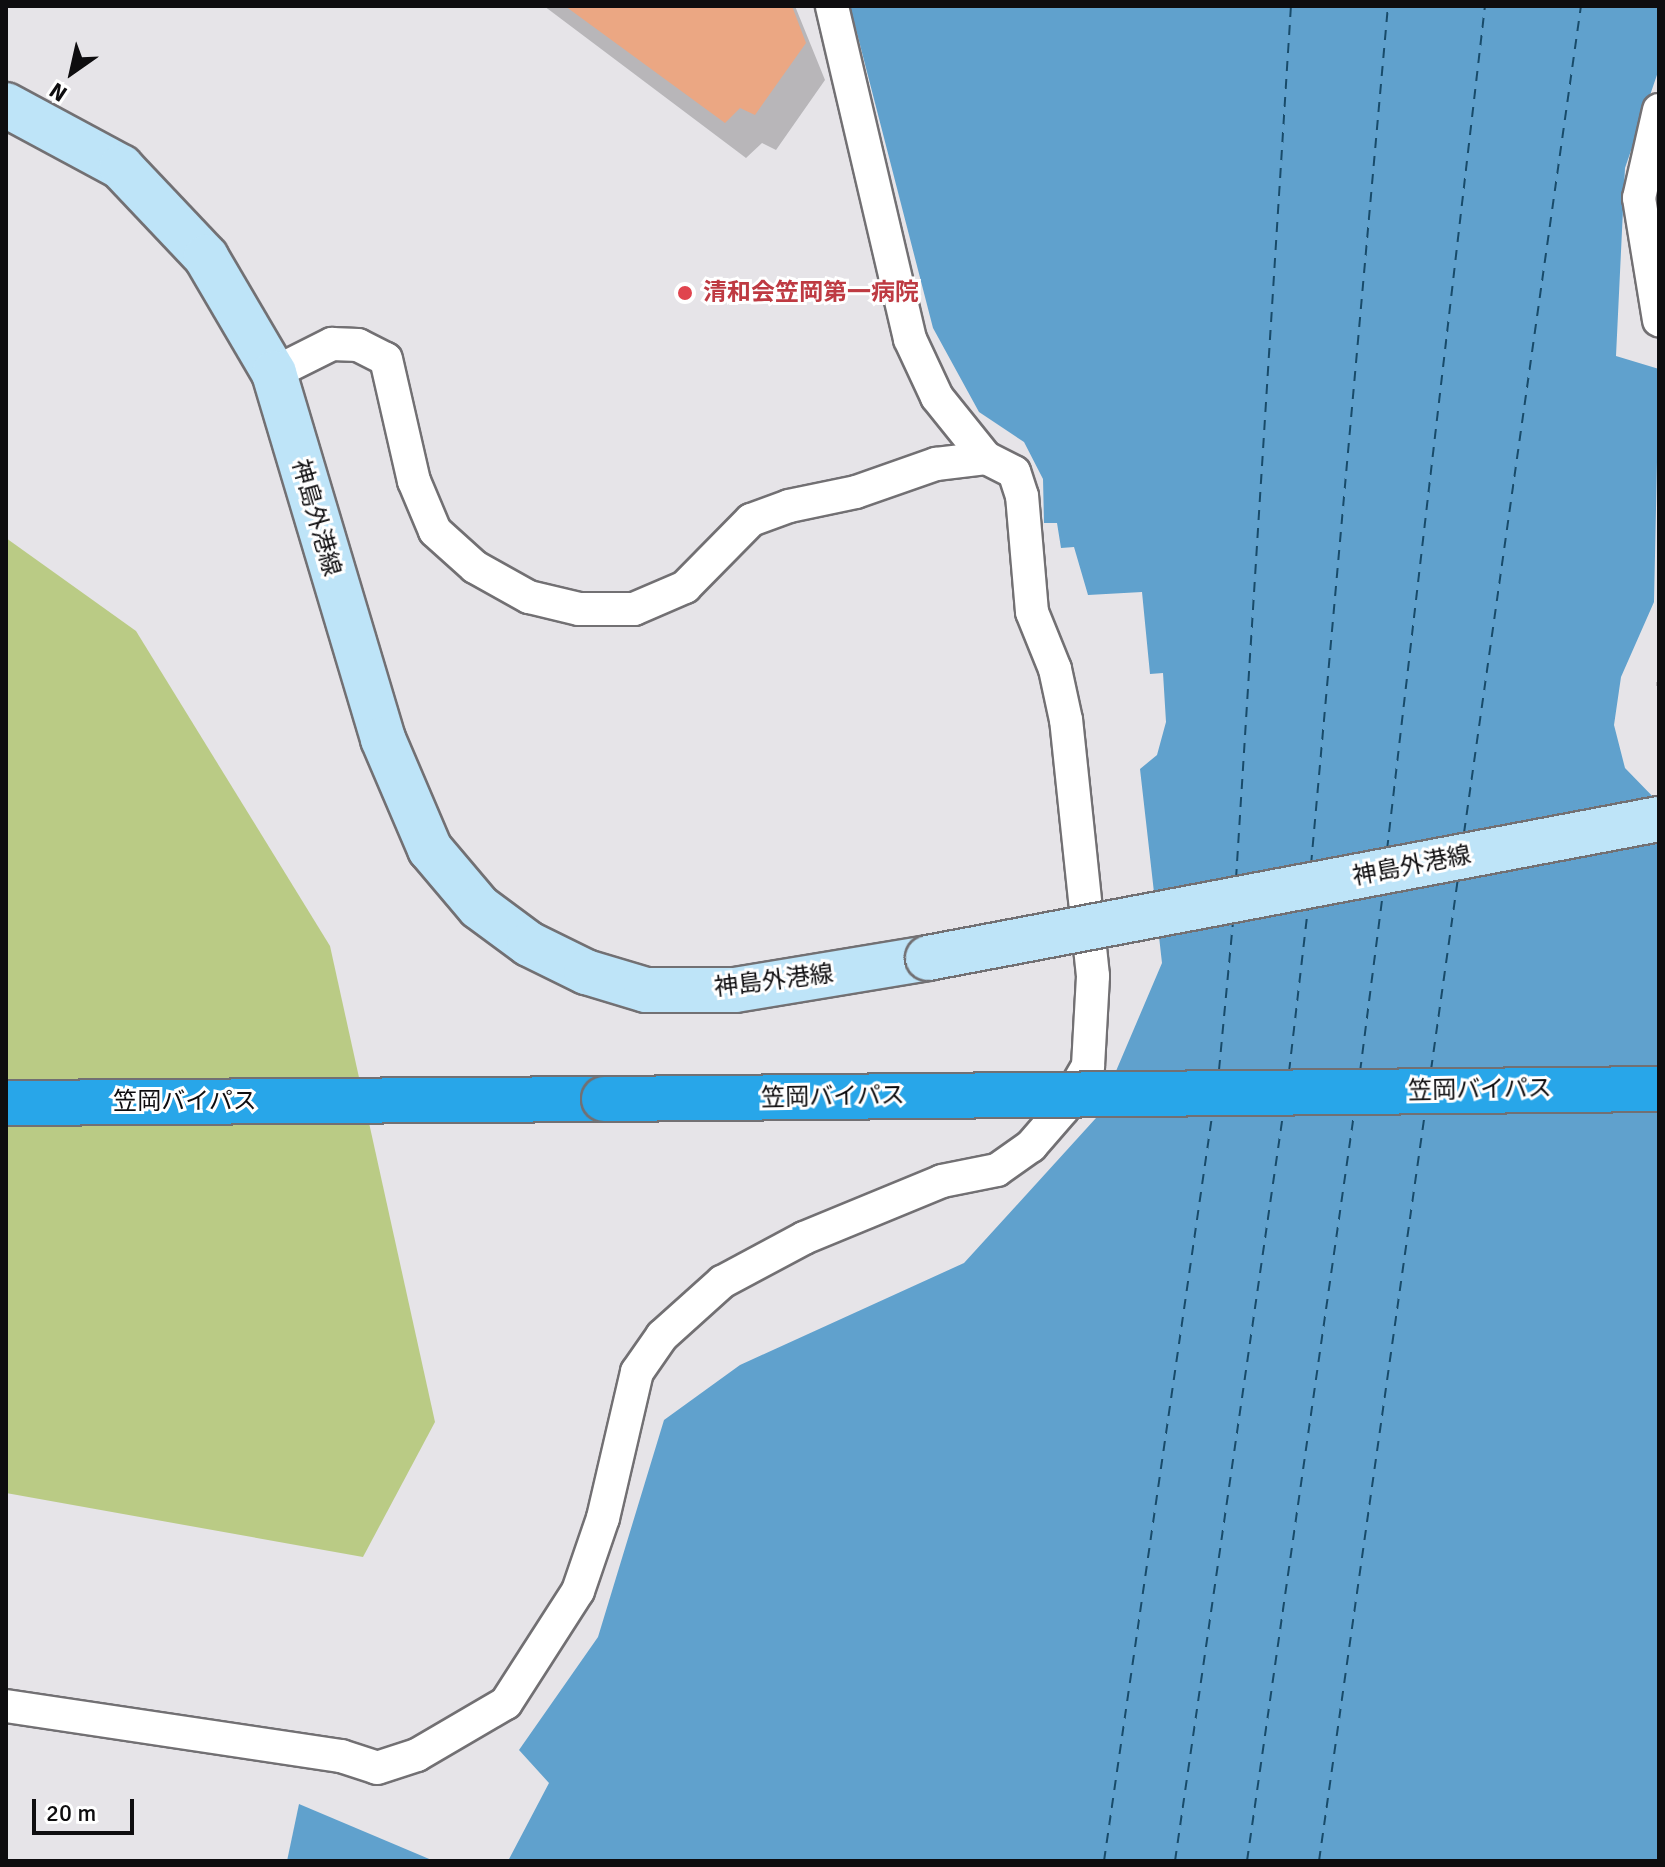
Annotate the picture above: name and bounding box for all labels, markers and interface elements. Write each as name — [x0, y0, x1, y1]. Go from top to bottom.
north arrow — [32, 32, 112, 112]
text: N — [44, 77, 72, 108]
place label: 清和会笠岡第一病院 — [703, 279, 919, 307]
marker: 清和会笠岡第一病院 — [674, 282, 696, 304]
street label: 神島外港線 — [286, 456, 346, 580]
street label: 神島外港線 — [1350, 840, 1474, 892]
street label: 神島外港線 — [713, 959, 835, 1003]
street label: 笠岡バイパス — [1408, 1074, 1552, 1106]
street label: 笠岡バイパス — [761, 1081, 905, 1113]
street label: 笠岡バイパス — [113, 1088, 257, 1116]
scale bar — [36, 1783, 138, 1833]
text: 20 m — [46, 1798, 96, 1828]

